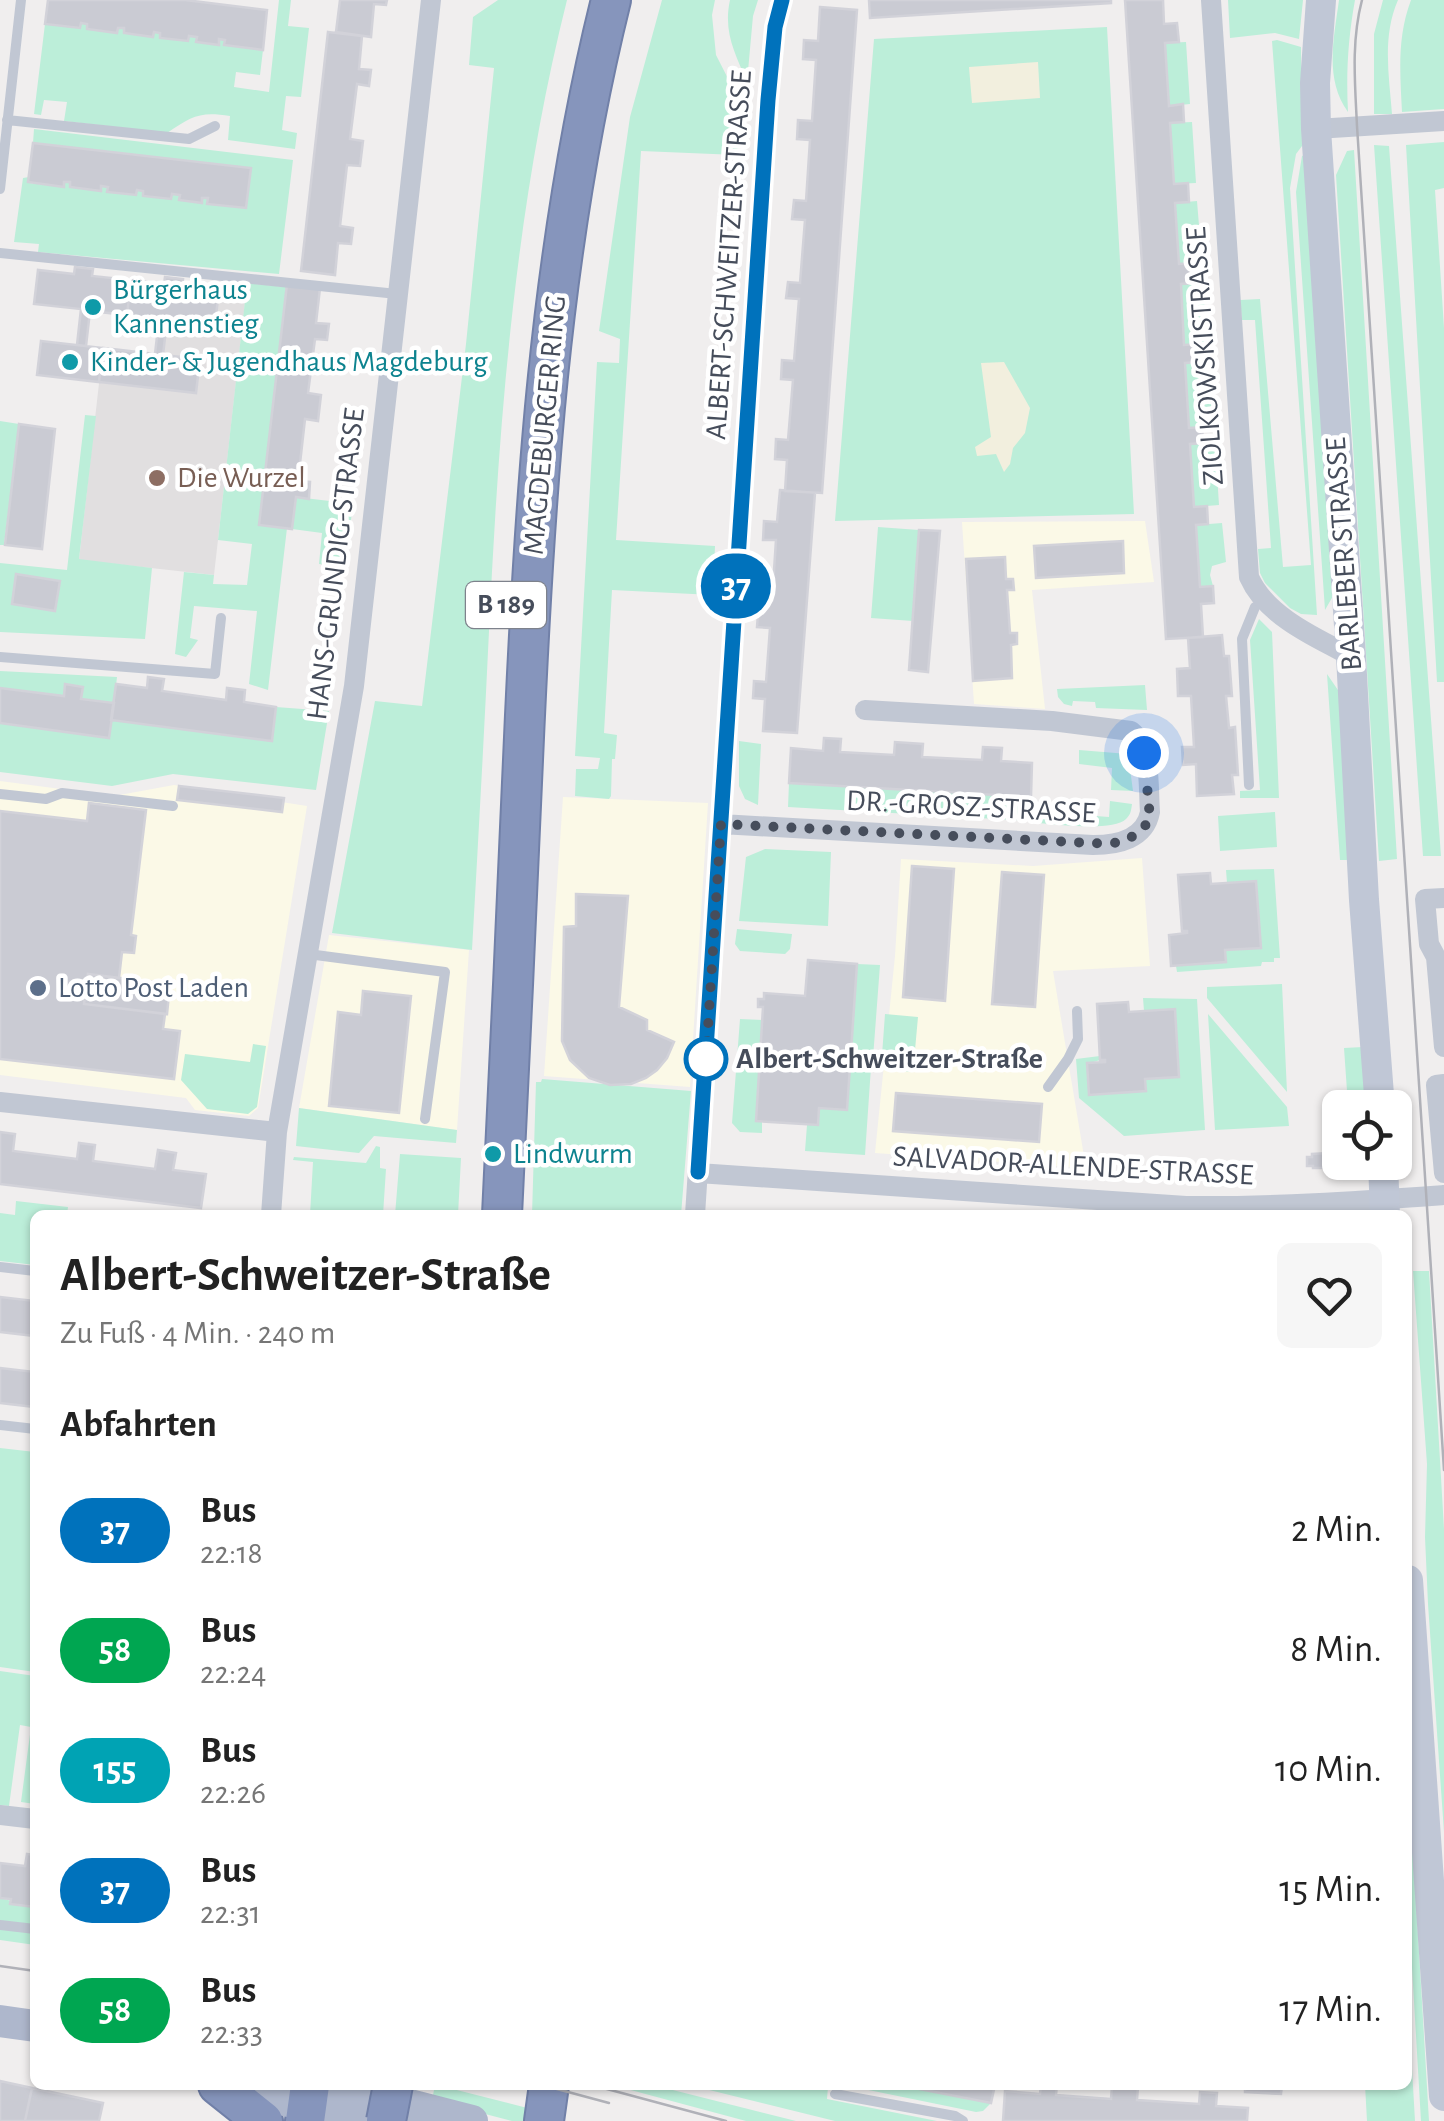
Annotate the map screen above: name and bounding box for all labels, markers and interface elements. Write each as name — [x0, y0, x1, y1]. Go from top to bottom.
street label: ALBERT-SCHWEITZER-STRASSE — [701, 69, 757, 441]
street label: ZIOLKOWSKISTRASSE — [1181, 226, 1229, 486]
place label: Bürgerhaus Kannenstieg — [113, 275, 259, 339]
street label: MAGDEBURGER RING — [519, 294, 571, 556]
marker: Bürgerhaus Kannenstieg — [82, 296, 104, 318]
place label: Kinder- & Jugendhaus Magdeburg — [90, 347, 488, 377]
marker: Kinder- & Jugendhaus Magdeburg — [59, 351, 81, 373]
street label: HANS-GRUNDIG-STRASSE — [302, 406, 370, 722]
street label: BARLEBER STRASSE — [1321, 436, 1367, 672]
place label: Die Wurzel — [177, 463, 306, 493]
marker: Die Wurzel — [146, 467, 168, 489]
line badge: 37 — [691, 554, 781, 618]
text: 37 — [721, 569, 751, 604]
road number: B 189 — [466, 582, 546, 628]
your location — [1119, 728, 1169, 778]
street label: DR.-GROSZ-STRASSE — [845, 785, 1097, 829]
place label: Lotto Post Laden — [58, 973, 249, 1003]
marker: Lotto Post Laden — [27, 977, 49, 999]
marker: Albert-Schweitzer-Straße — [685, 1038, 727, 1080]
place label: Albert-Schweitzer-Straße — [736, 1044, 1043, 1074]
map controls — [1322, 1090, 1412, 1180]
button: locate — [1322, 1090, 1412, 1180]
place label: Lindwurm — [513, 1139, 633, 1169]
street label: SALVADOR-ALLENDE-STRASSE — [892, 1142, 1254, 1190]
marker: Lindwurm — [482, 1143, 504, 1165]
button: heart — [1277, 1243, 1382, 1348]
text: Albert-Schweitzer-Straße — [60, 1252, 551, 1300]
text: Zu Fuß · 4 Min. · 240 m — [60, 1317, 335, 1349]
text: Abfahrten — [60, 1406, 217, 1444]
text: Bus — [200, 1492, 256, 1530]
text: 2 Min. — [1291, 1511, 1382, 1549]
text: 37 — [100, 1513, 130, 1548]
text: 22:18 — [200, 1537, 263, 1569]
text: Bus — [200, 1612, 256, 1650]
text: 8 Min. — [1290, 1631, 1382, 1669]
text: 58 — [99, 1633, 131, 1668]
text: 22:24 — [200, 1657, 266, 1689]
text: Bus — [200, 1732, 256, 1770]
text: 10 Min. — [1275, 1751, 1382, 1789]
text: 155 — [94, 1753, 136, 1788]
text: 22:26 — [200, 1777, 266, 1809]
text: Bus — [200, 1852, 256, 1890]
text: 15 Min. — [1279, 1871, 1382, 1909]
text: 37 — [100, 1873, 130, 1908]
text: 22:31 — [200, 1897, 261, 1929]
text: Bus — [200, 1972, 256, 2010]
text: 17 Min. — [1279, 1991, 1382, 2029]
text: 58 — [99, 1993, 131, 2028]
text: 22:33 — [200, 2017, 263, 2049]

